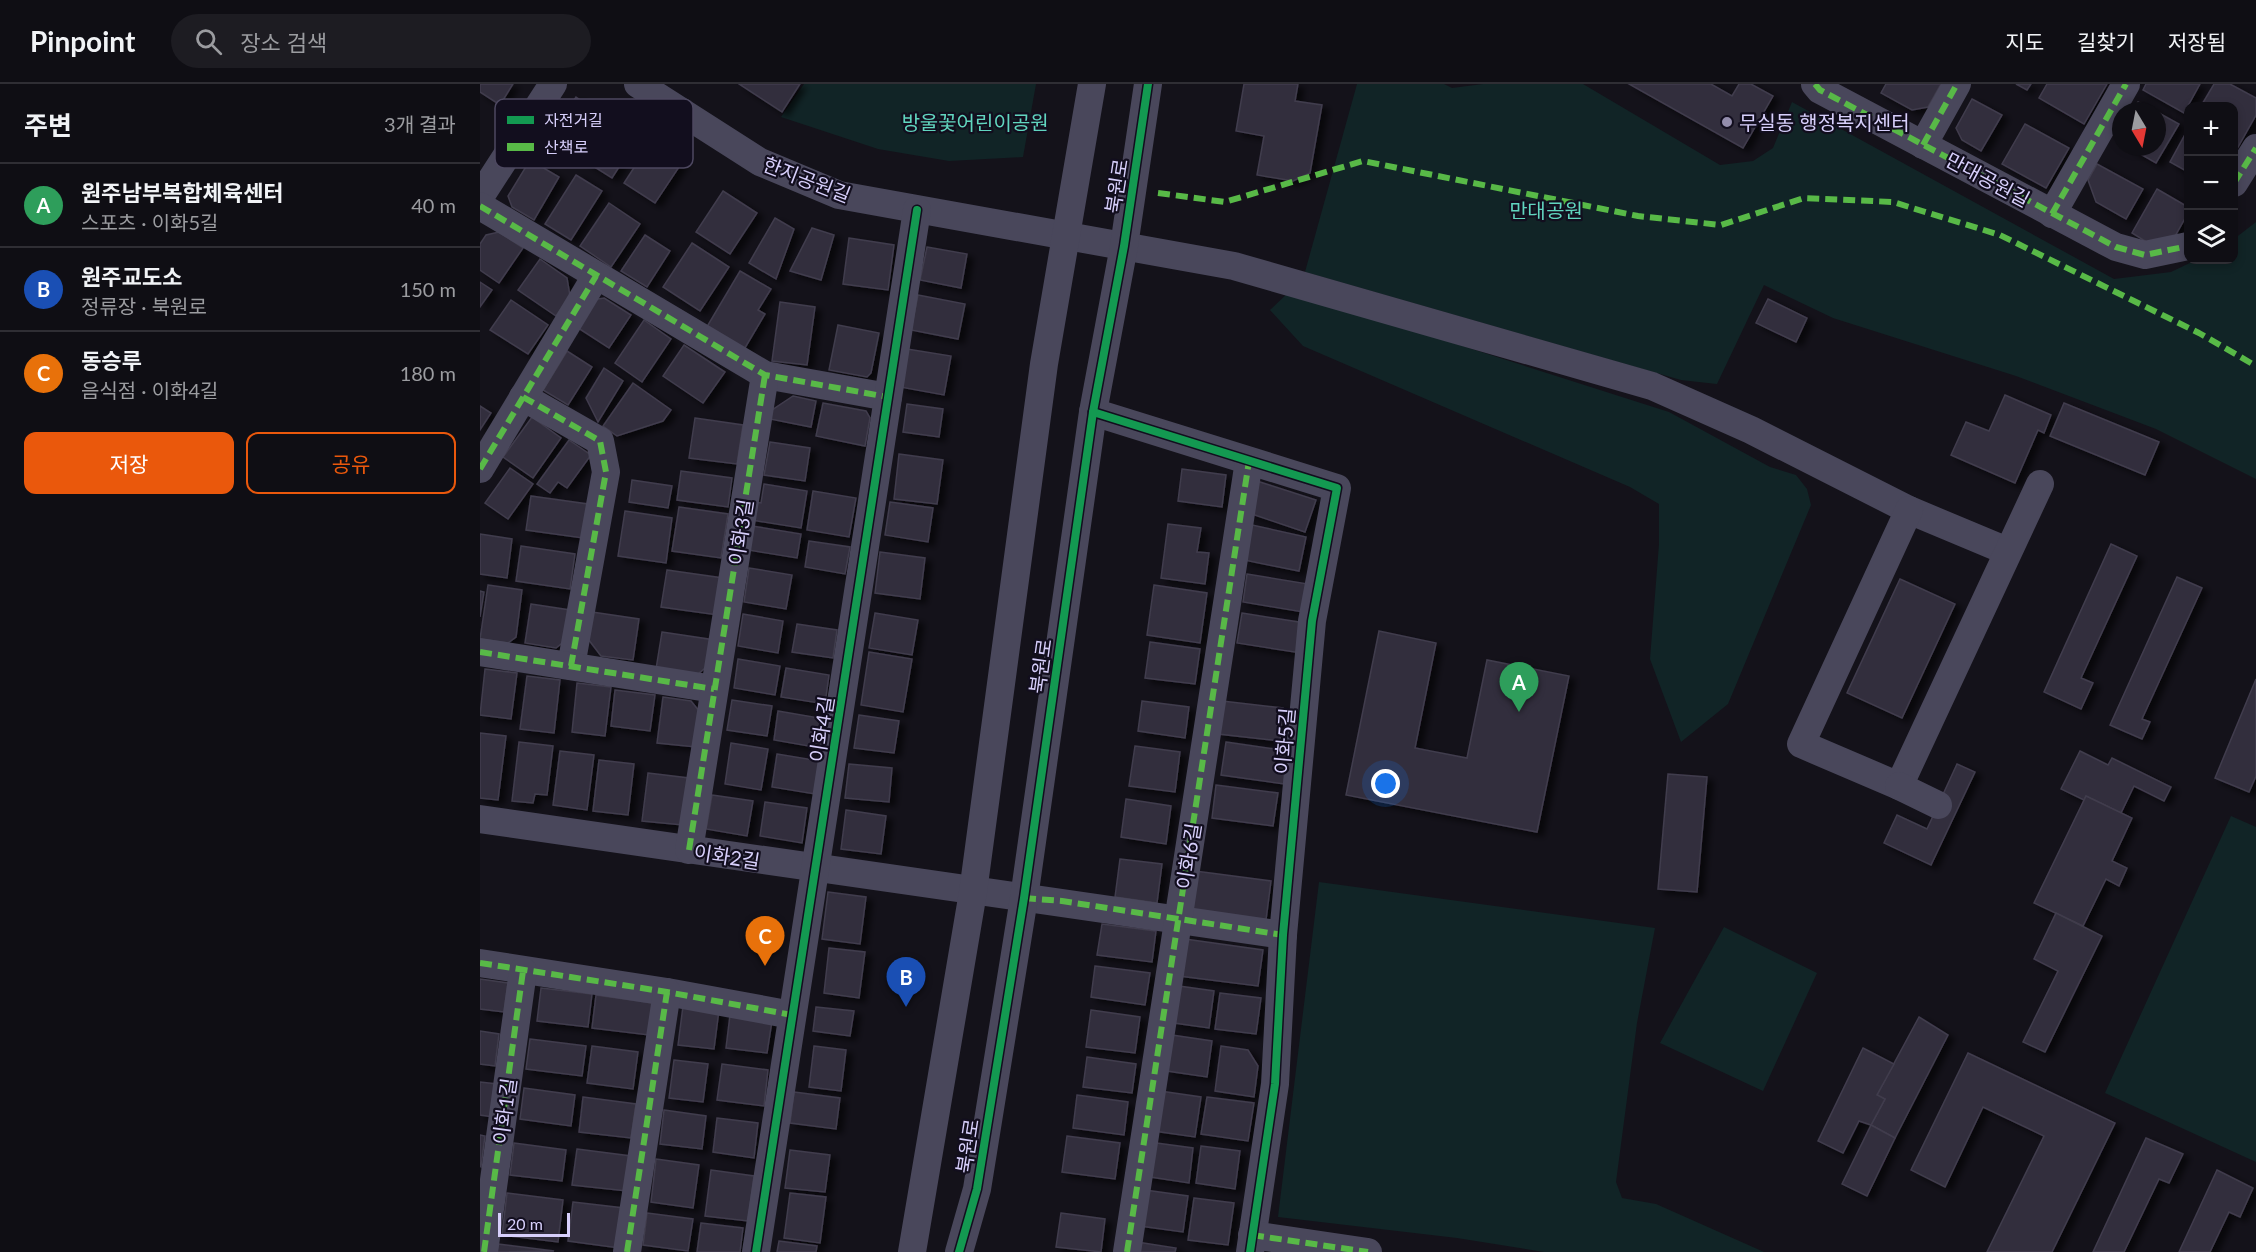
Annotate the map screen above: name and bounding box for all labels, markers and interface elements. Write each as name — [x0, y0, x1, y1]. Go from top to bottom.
search box — [171, 14, 591, 68]
text: Pinpoint — [30, 24, 135, 58]
icon: search — [192, 25, 225, 58]
text: 장소 검색 — [240, 29, 327, 56]
text: 지도 — [2005, 29, 2044, 54]
text: 길찾기 — [2077, 29, 2135, 54]
text: 저장됨 — [2168, 29, 2226, 54]
legend — [495, 99, 693, 168]
north arrow — [2112, 102, 2166, 156]
map controls — [2184, 102, 2238, 264]
button: + — [2184, 102, 2238, 156]
text: 주변 — [24, 109, 72, 141]
text: 자전거길 — [544, 110, 603, 129]
park label: 방울꽃어린이공원 — [901, 110, 1049, 134]
place label: 무실동 행정복지센터 — [1739, 110, 1910, 134]
text: 3개 결과 — [384, 112, 456, 136]
marker: 무실동 행정복지센터 — [1720, 115, 1734, 129]
text: 산책로 — [544, 137, 588, 156]
street label: 만대공원길 — [1942, 147, 2034, 211]
street label: 한지공원길 — [760, 151, 854, 207]
button: − — [2184, 156, 2238, 210]
street label: 북원로 — [1100, 157, 1132, 215]
text: 원주남부복합체육센터 — [81, 179, 283, 206]
text: A — [37, 193, 50, 217]
text: 40 m — [411, 193, 456, 217]
park label: 만대공원 — [1509, 198, 1583, 222]
text: 스포츠 · 이화5길 — [81, 210, 218, 234]
button: layers — [2184, 210, 2238, 264]
text: 원주교도소 — [81, 263, 182, 290]
text: B — [37, 277, 50, 301]
text: 150 m — [400, 277, 456, 301]
text: 정류장 · 북원로 — [81, 294, 207, 318]
text: 동승루 — [81, 347, 142, 374]
text: C — [37, 361, 50, 385]
text: 180 m — [400, 361, 456, 385]
text: 음식점 · 이화4길 — [81, 378, 218, 402]
button: 저장 — [24, 432, 234, 494]
button: 공유 — [246, 432, 456, 494]
street label: 이화3길 — [723, 497, 757, 567]
street label: 북원로 — [1024, 637, 1056, 695]
pin: A — [1500, 662, 1538, 712]
street label: 이화4길 — [804, 694, 838, 764]
street label: 이화5길 — [1269, 707, 1299, 775]
your location — [1371, 769, 1400, 798]
street label: 이화6길 — [1171, 821, 1205, 891]
street label: 이화2길 — [692, 839, 762, 873]
pin: C — [746, 916, 784, 966]
pin: B — [886, 958, 926, 1007]
street label: 이화1길 — [487, 1076, 521, 1146]
street label: 북원로 — [951, 1117, 983, 1175]
scale bar — [498, 1210, 570, 1238]
text: 20 m — [507, 1214, 543, 1233]

